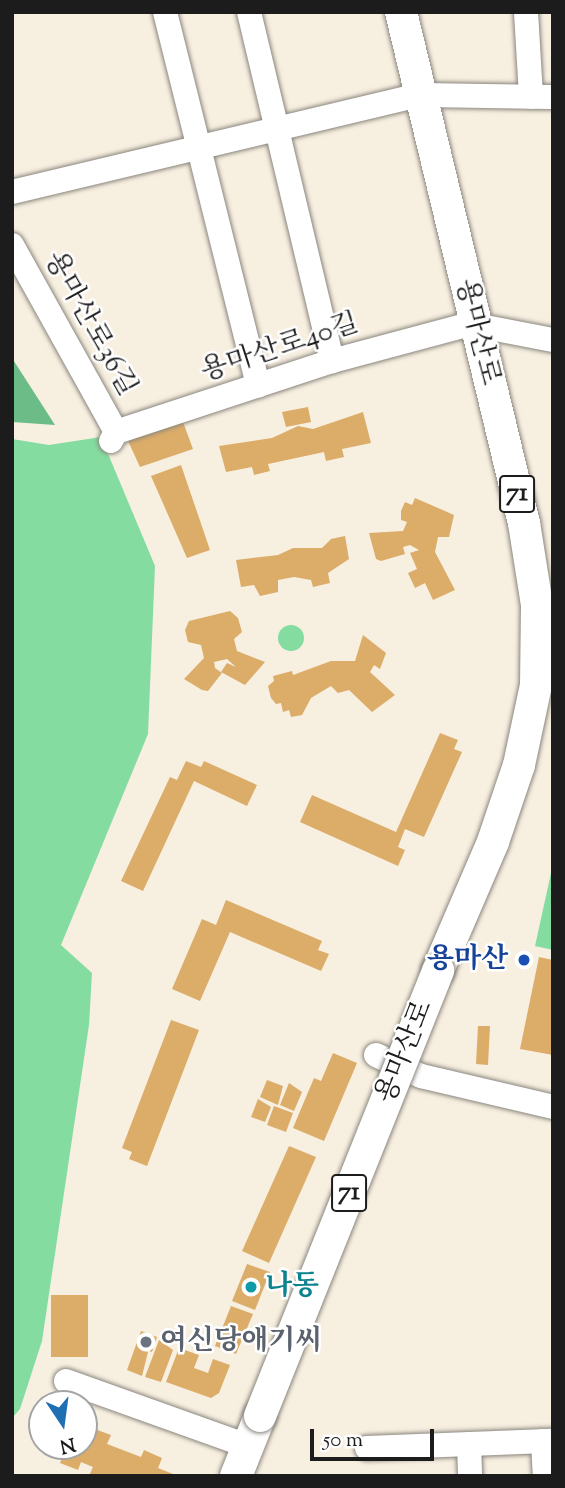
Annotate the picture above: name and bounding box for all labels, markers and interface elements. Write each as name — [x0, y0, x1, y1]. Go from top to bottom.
street label: 용마산로36길 — [36, 246, 144, 402]
street label: 용마산로 — [448, 275, 506, 389]
street label: 용마산로40길 — [197, 307, 363, 389]
road number: 71 — [498, 472, 536, 516]
place label: 용마산 — [427, 943, 508, 977]
marker: 용마산 — [514, 950, 534, 970]
street label: 용마산로 — [369, 996, 441, 1108]
road number: 71 — [330, 1170, 368, 1216]
place label: 나동 — [265, 1270, 319, 1304]
marker: 나동 — [243, 1279, 259, 1295]
place label: 여신당애기씨 — [160, 1325, 322, 1359]
marker: 여신당애기씨 — [138, 1334, 154, 1350]
north arrow — [28, 1390, 98, 1460]
scale bar — [313, 1414, 437, 1458]
text: 50 m — [323, 1426, 363, 1456]
text: N — [57, 1429, 78, 1459]

